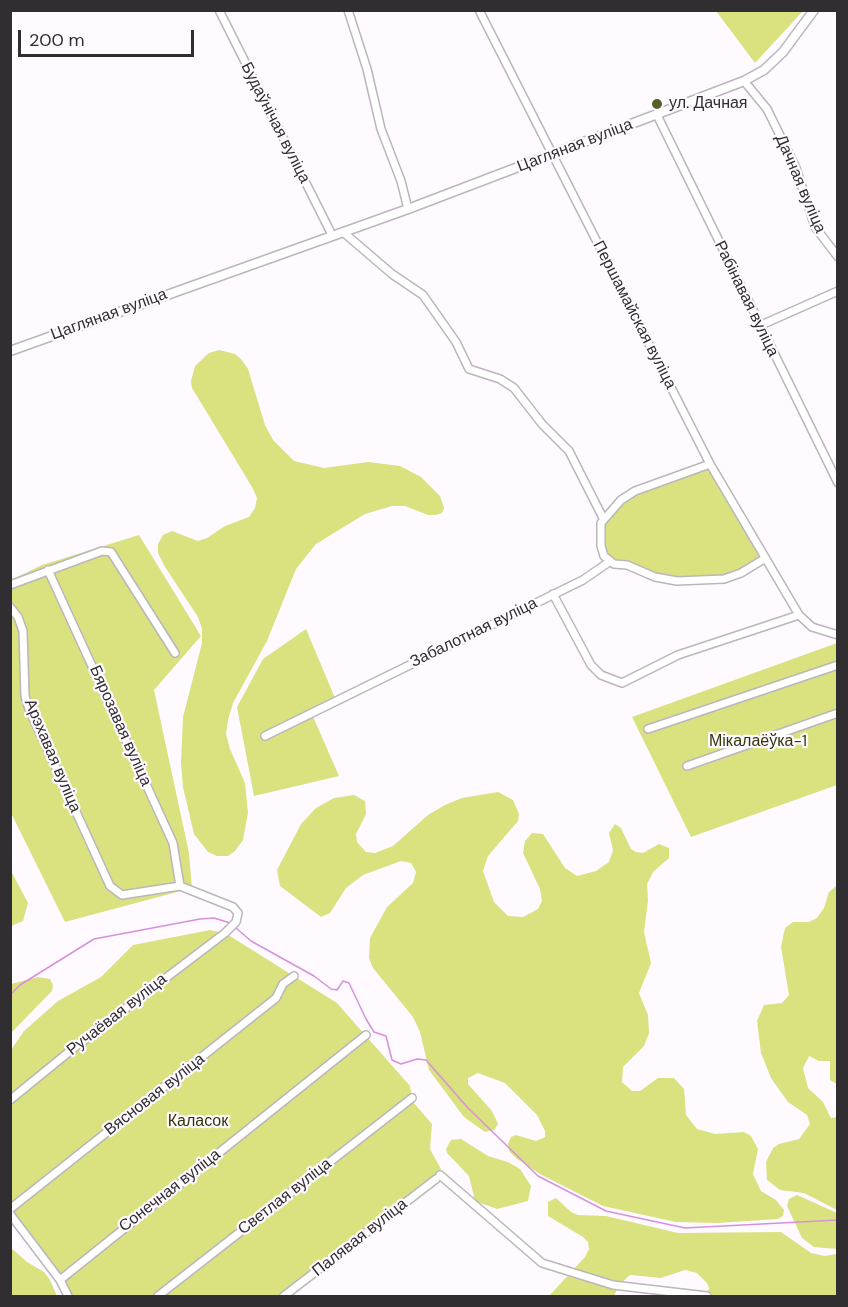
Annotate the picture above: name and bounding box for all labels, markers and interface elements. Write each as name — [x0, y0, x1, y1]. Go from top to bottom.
scale bar — [21, 18, 196, 56]
text: 200 m — [29, 28, 85, 52]
street label: Будаўнічая вуліца — [236, 59, 314, 187]
place label: ул. Дачная — [669, 94, 748, 114]
marker: ул. Дачная — [650, 97, 664, 111]
street label: Цагляная вуліца — [515, 115, 635, 177]
street label: Дачная вуліца — [771, 132, 829, 236]
street label: Першамайская вуліца — [588, 238, 680, 392]
street label: Рабінавая вуліца — [710, 238, 782, 360]
street label: Цагляная вуліца — [48, 285, 170, 345]
street label: Забалотная вуліца — [407, 594, 541, 672]
street label: Бярозавая вуліца — [85, 663, 155, 789]
street label: Арэхавая вуліца — [19, 696, 85, 816]
park label: Мікалаёўка-1 — [709, 732, 807, 752]
street label: Ручаёвая вуліца — [63, 970, 171, 1060]
street label: Вясновая вуліца — [101, 1050, 209, 1140]
park label: Каласок — [168, 1112, 228, 1132]
street label: Сонечная вуліца — [115, 1145, 225, 1237]
street label: Светлая вуліца — [235, 1155, 335, 1239]
street label: Палявая вуліца — [309, 1195, 411, 1281]

